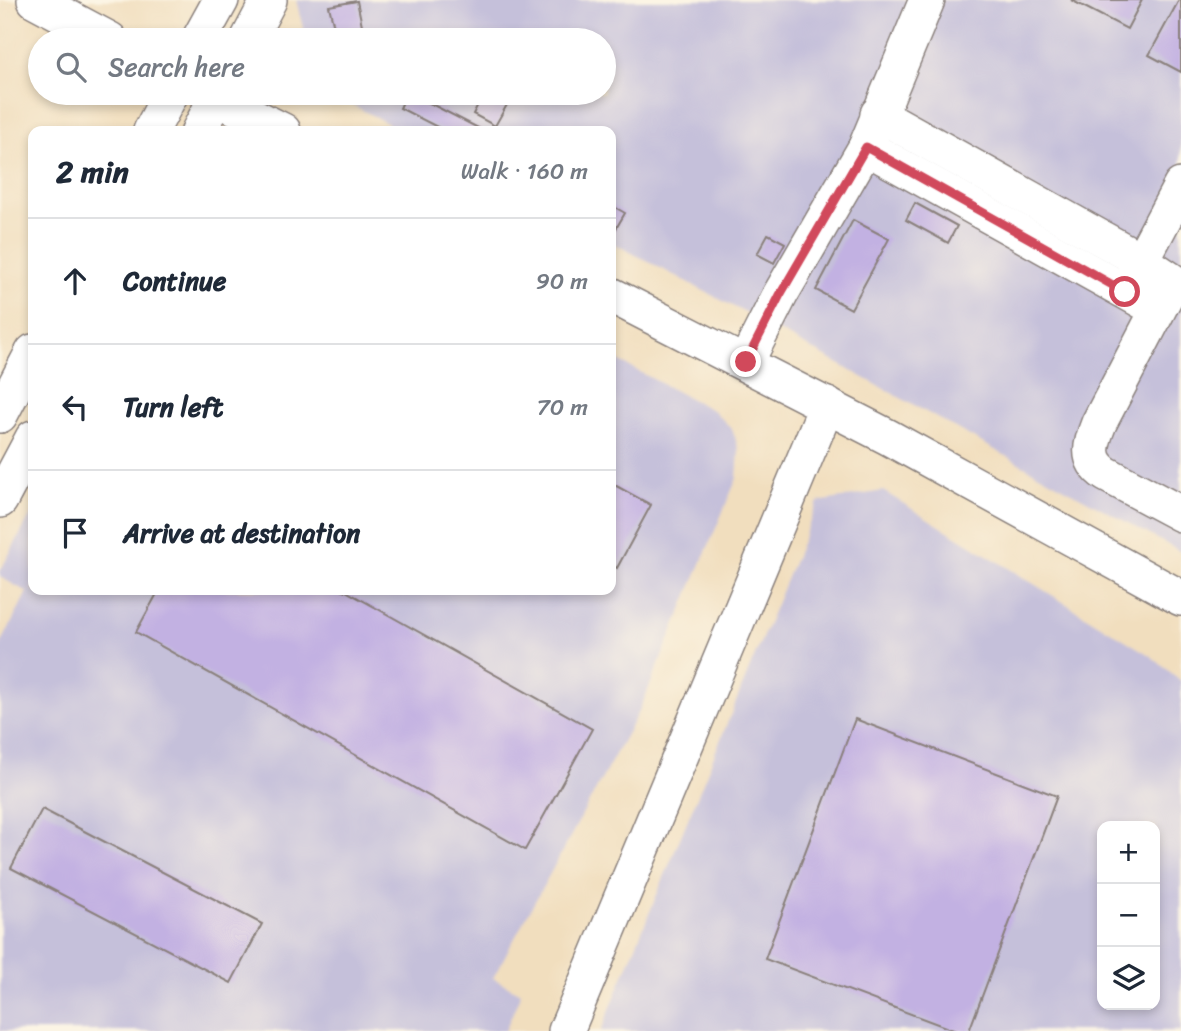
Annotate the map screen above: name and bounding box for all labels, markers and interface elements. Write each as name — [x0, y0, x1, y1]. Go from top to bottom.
search box — [28, 28, 616, 105]
text: Search here — [108, 44, 245, 90]
icon: search — [52, 48, 90, 86]
text: 2 min — [56, 145, 129, 199]
text: Walk · 160 m — [461, 151, 588, 192]
text: Continue — [123, 258, 226, 304]
text: 90 m — [536, 261, 588, 302]
icon: ahead — [56, 262, 94, 300]
route start — [1109, 276, 1140, 307]
route end — [730, 346, 761, 377]
text: Turn left — [123, 384, 223, 430]
text: 70 m — [537, 387, 588, 428]
icon: left — [56, 388, 94, 426]
text: Arrive at destination — [123, 510, 360, 556]
icon: arrive — [56, 514, 94, 552]
map controls — [1097, 821, 1160, 1010]
button: + — [1097, 821, 1160, 884]
button: − — [1097, 884, 1160, 947]
button: layers — [1097, 947, 1160, 1010]

